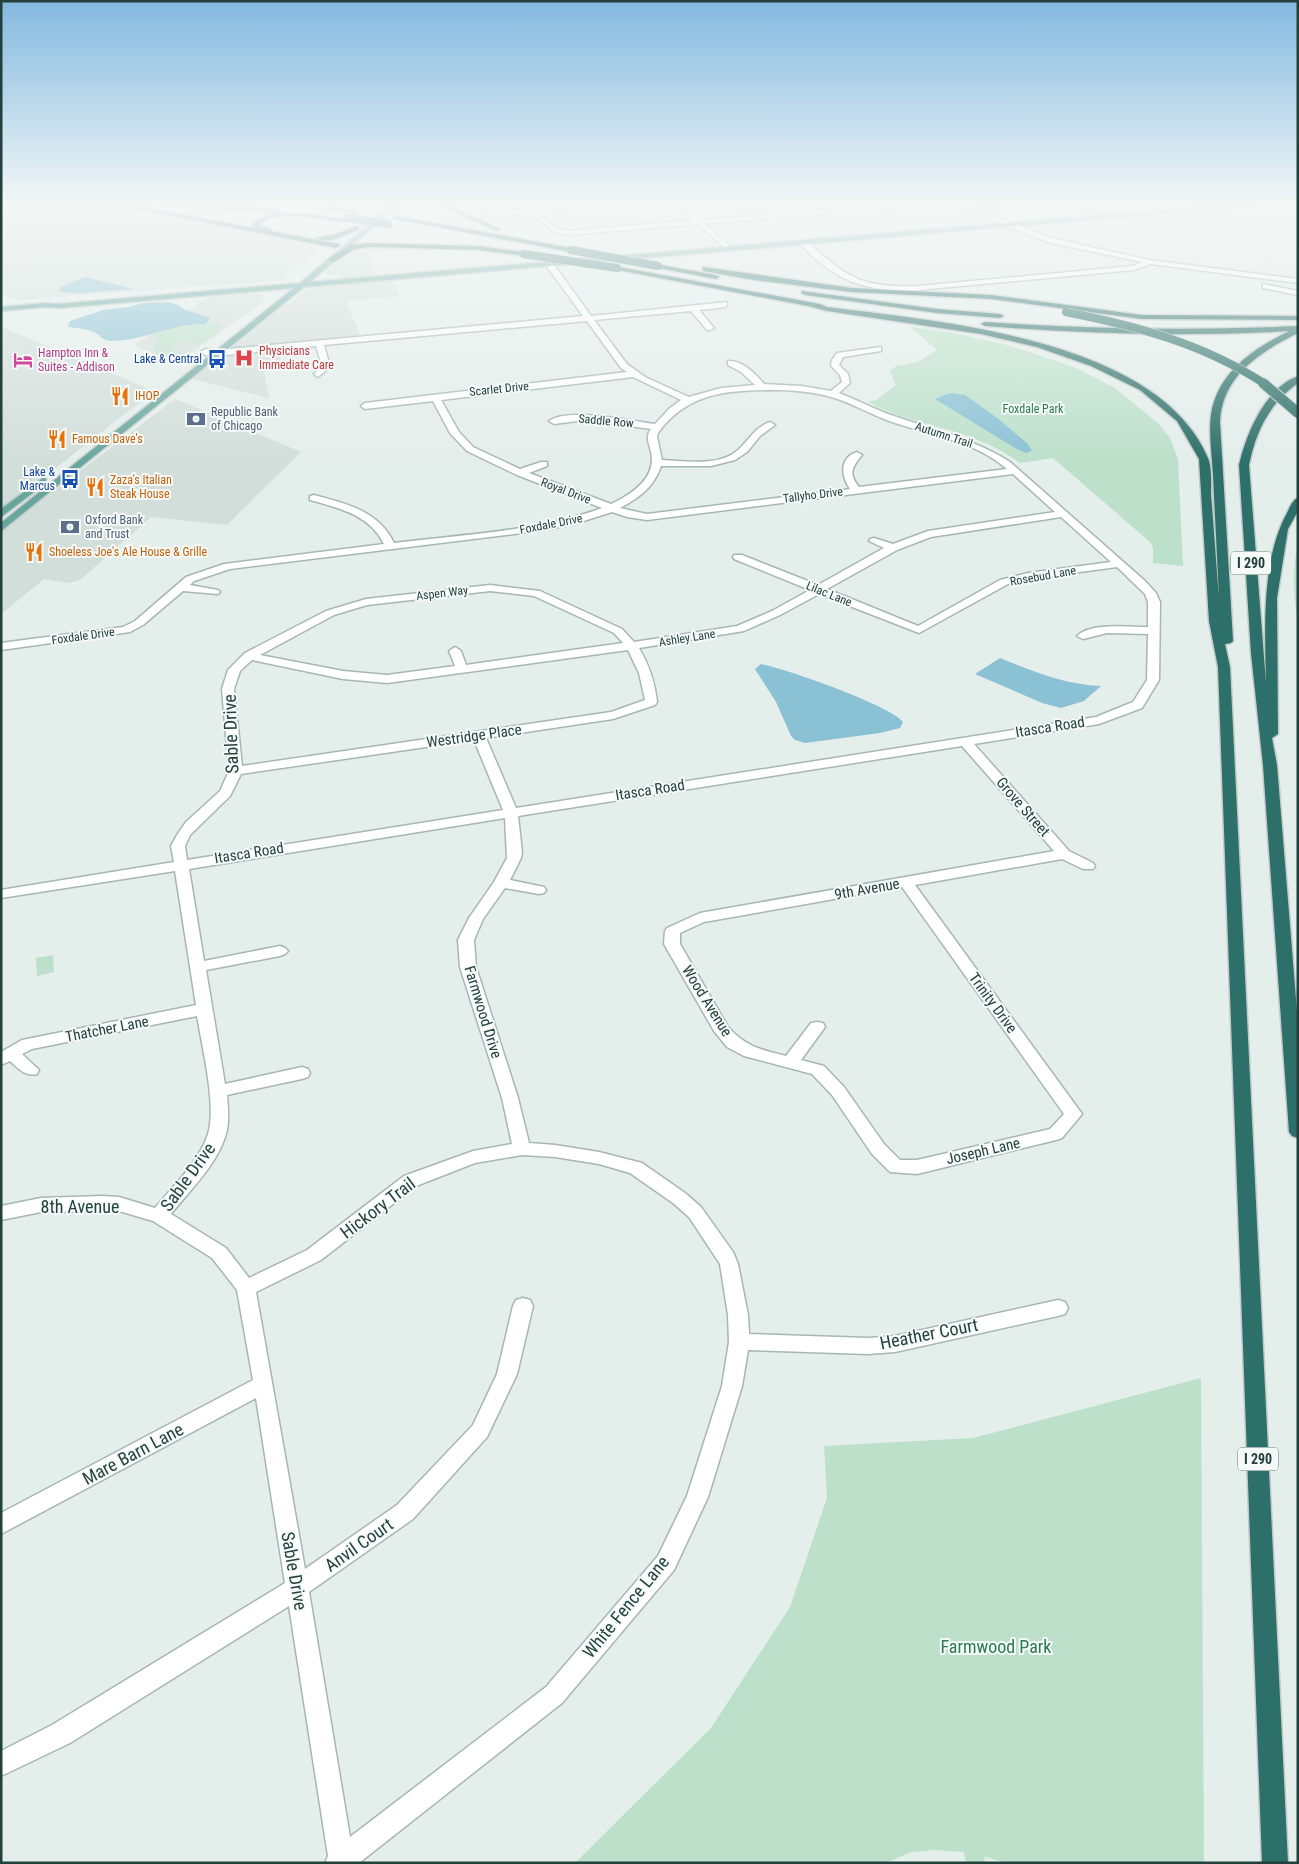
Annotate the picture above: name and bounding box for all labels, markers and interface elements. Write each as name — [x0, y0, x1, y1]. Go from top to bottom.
place label: Physicians Immediate Care — [259, 344, 334, 372]
place label: Hampton Inn & Suites - Addison — [38, 346, 115, 374]
hospital icon: Physicians Immediate Care — [233, 347, 255, 369]
bus stop icon: Lake & Central — [206, 348, 228, 370]
hotel icon: Hampton Inn & Suites - Addison — [12, 349, 34, 371]
place label: Lake & Central — [134, 352, 202, 366]
street label: Scarlet Drive — [469, 379, 530, 399]
restaurant icon: IHOP — [109, 385, 131, 407]
place label: IHOP — [135, 389, 160, 403]
park label: Foxdale Park — [1003, 402, 1064, 416]
place label: Republic Bank of Chicago — [211, 405, 279, 433]
bank icon: Republic Bank of Chicago — [185, 408, 207, 430]
street label: Saddle Row — [578, 412, 634, 430]
street label: Autumn Trail — [913, 419, 975, 451]
restaurant icon: Famous Dave's — [46, 428, 68, 450]
place label: Famous Dave's — [72, 432, 143, 446]
place label: Lake & Marcus — [20, 465, 55, 493]
bus stop icon: Lake & Marcus — [59, 468, 81, 490]
place label: Zaza's Italian Steak House — [110, 473, 172, 501]
street label: Royal Drive — [539, 475, 593, 507]
restaurant icon: Zaza's Italian Steak House — [84, 476, 106, 498]
street label: Tallyho Drive — [782, 484, 844, 506]
street label: Foxdale Drive — [519, 511, 584, 537]
place label: Oxford Bank and Trust — [85, 513, 144, 541]
bank icon: Oxford Bank and Trust — [59, 516, 81, 538]
restaurant icon: Shoeless Joe's Ale House & Grille — [23, 541, 45, 563]
place label: Shoeless Joe's Ale House & Grille — [49, 545, 207, 559]
road number: I 290 — [1231, 552, 1271, 574]
street label: Rosebud Lane — [1009, 563, 1077, 589]
street label: Lilac Lane — [804, 578, 854, 610]
street label: Aspen Way — [415, 583, 469, 603]
street label: Foxdale Drive — [51, 625, 116, 647]
street label: Ashley Lane — [658, 627, 717, 649]
street label: Sable Drive — [219, 694, 242, 774]
street label: Itasca Road — [1014, 713, 1086, 741]
street label: Westridge Place — [425, 720, 523, 752]
street label: Grove Street — [992, 774, 1054, 840]
street label: Itasca Road — [614, 776, 686, 804]
street label: Itasca Road — [213, 839, 285, 867]
street label: 9th Avenue — [833, 874, 901, 904]
street label: Wood Avenue — [678, 962, 736, 1040]
street label: Farmwood Drive — [460, 964, 506, 1060]
street label: Trinity Drive — [965, 969, 1021, 1037]
street label: Thatcher Lane — [64, 1012, 150, 1046]
street label: Joseph Lane — [944, 1134, 1022, 1168]
street label: Sable Drive — [156, 1138, 219, 1215]
street label: Hickory Trail — [336, 1173, 419, 1243]
street label: 8th Avenue — [41, 1196, 119, 1217]
street label: Heather Court — [878, 1314, 980, 1353]
street label: Mare Barn Lane — [79, 1418, 187, 1489]
road number: I 290 — [1238, 1448, 1278, 1470]
street label: Anvil Court — [321, 1514, 397, 1576]
street label: Sable Drive — [277, 1530, 312, 1612]
street label: White Fence Lane — [578, 1551, 673, 1662]
park label: Farmwood Park — [941, 1636, 1051, 1657]

